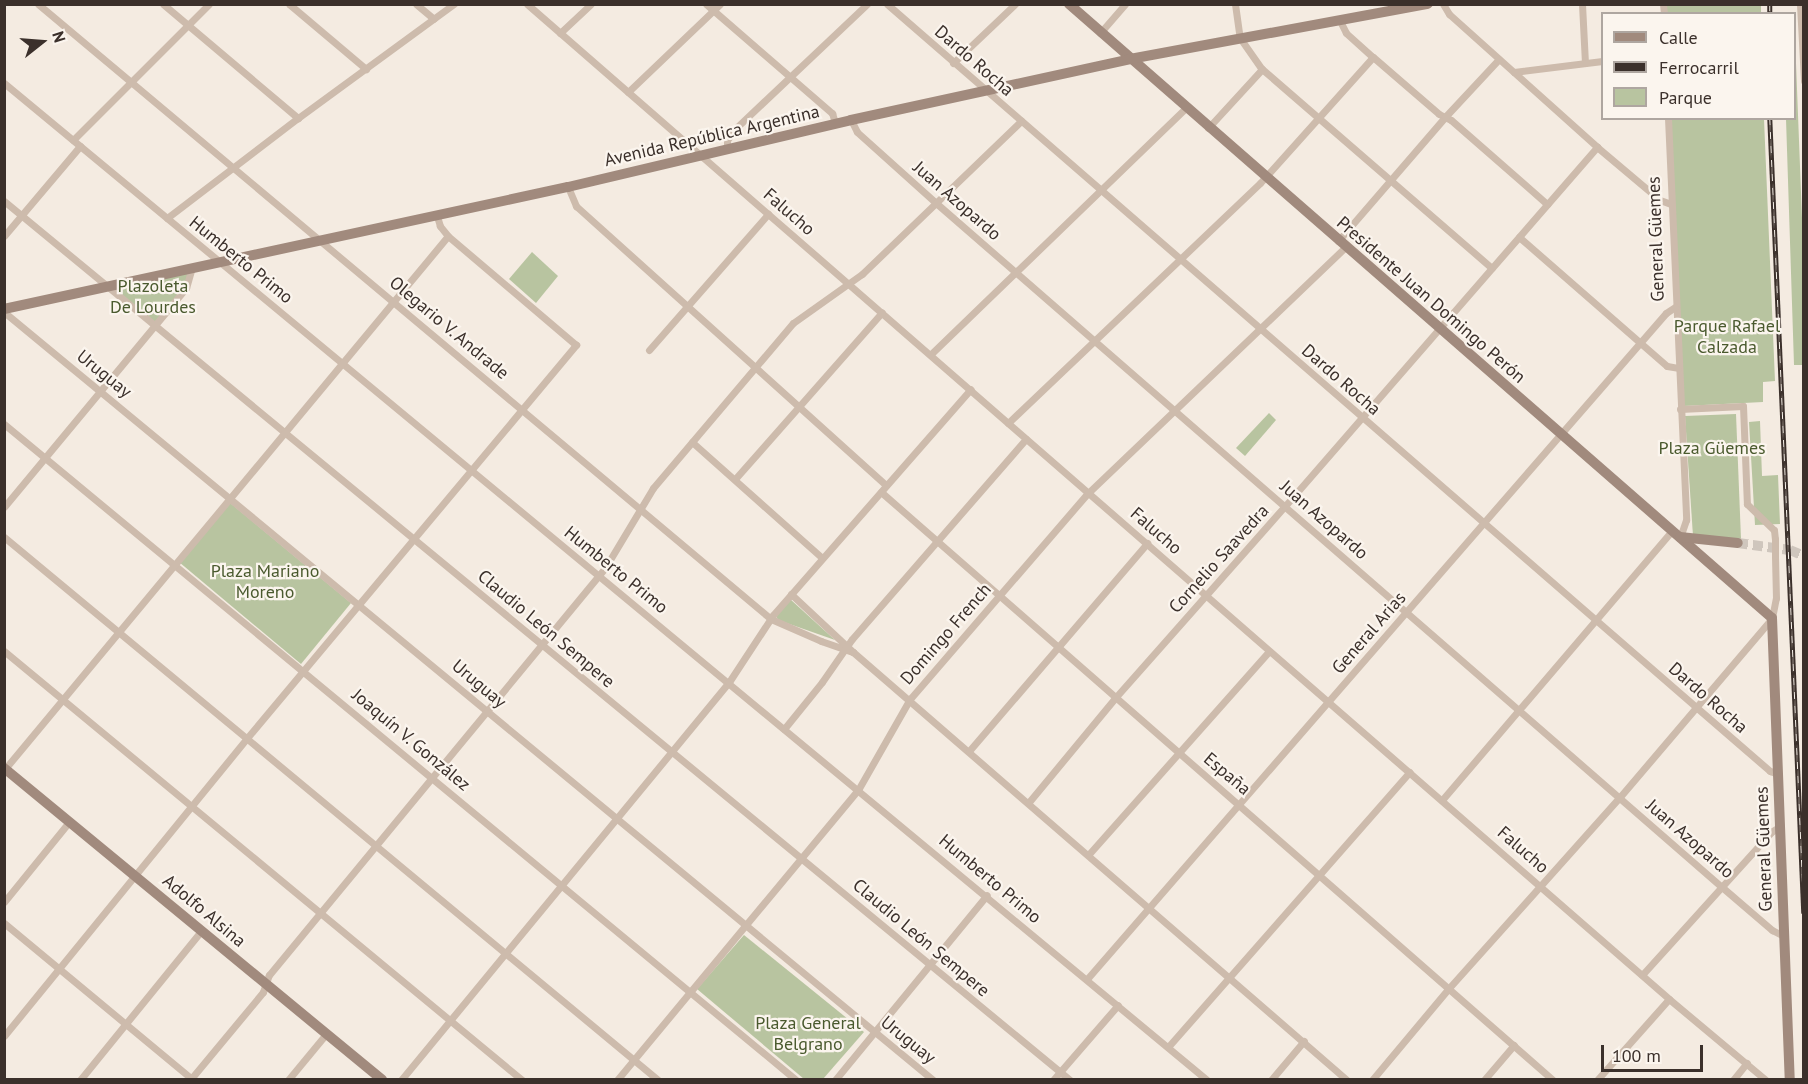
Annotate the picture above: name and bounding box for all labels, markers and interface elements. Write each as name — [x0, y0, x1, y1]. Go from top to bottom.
north arrow — [12, 12, 72, 72]
legend — [1601, 12, 1796, 120]
street label: Dardo Rocha — [930, 21, 1018, 101]
text: Calle — [1659, 26, 1698, 49]
text: N — [48, 29, 70, 45]
text: Ferrocarril — [1659, 56, 1739, 79]
text: Parque — [1659, 86, 1712, 109]
street label: Avenida República Argentina — [602, 101, 822, 171]
street label: Juan Azopardo — [908, 157, 1006, 245]
street label: General Güemes — [1643, 176, 1669, 302]
street label: Falucho — [759, 184, 819, 240]
street label: Humberto Primo — [185, 212, 297, 308]
street label: Presidente Juan Domingo Perón — [1332, 212, 1530, 388]
street label: Olegario V. Andrade — [384, 271, 514, 385]
park label: Plazoleta De Lourdes — [110, 276, 196, 318]
park label: Parque Rafael Calzada — [1674, 316, 1780, 358]
street label: Dardo Rocha — [1297, 340, 1385, 420]
street label: Uruguay — [72, 345, 136, 403]
park label: Plaza Güemes — [1658, 437, 1766, 459]
street label: Juan Azopardo — [1275, 476, 1373, 564]
street label: Cornelio Saavedra — [1165, 500, 1273, 618]
street label: Falucho — [1126, 503, 1186, 559]
street label: Humberto Primo — [560, 522, 672, 618]
park label: Plaza Mariano Moreno — [211, 561, 319, 604]
street label: Claudio León Sempere — [473, 565, 619, 693]
street label: Domingo French — [896, 579, 996, 689]
street label: General Arias — [1327, 587, 1411, 679]
street label: Uruguay — [447, 655, 511, 713]
street label: Dardo Rocha — [1664, 658, 1752, 738]
street label: Joaquín V. González — [347, 684, 475, 796]
street label: España — [1199, 748, 1255, 800]
street label: General Güemes — [1751, 786, 1777, 912]
street label: Juan Azopardo — [1641, 795, 1739, 883]
street label: Falucho — [1493, 822, 1553, 878]
street label: Humberto Primo — [934, 830, 1046, 928]
street label: Adolfo Alsina — [158, 870, 250, 952]
street label: Claudio León Sempere — [848, 874, 994, 1002]
street label: Uruguay — [876, 1011, 940, 1069]
park label: Plaza General Belgrano — [755, 1013, 861, 1056]
scale bar — [1604, 1033, 1706, 1071]
text: 100 m — [1612, 1044, 1661, 1067]

